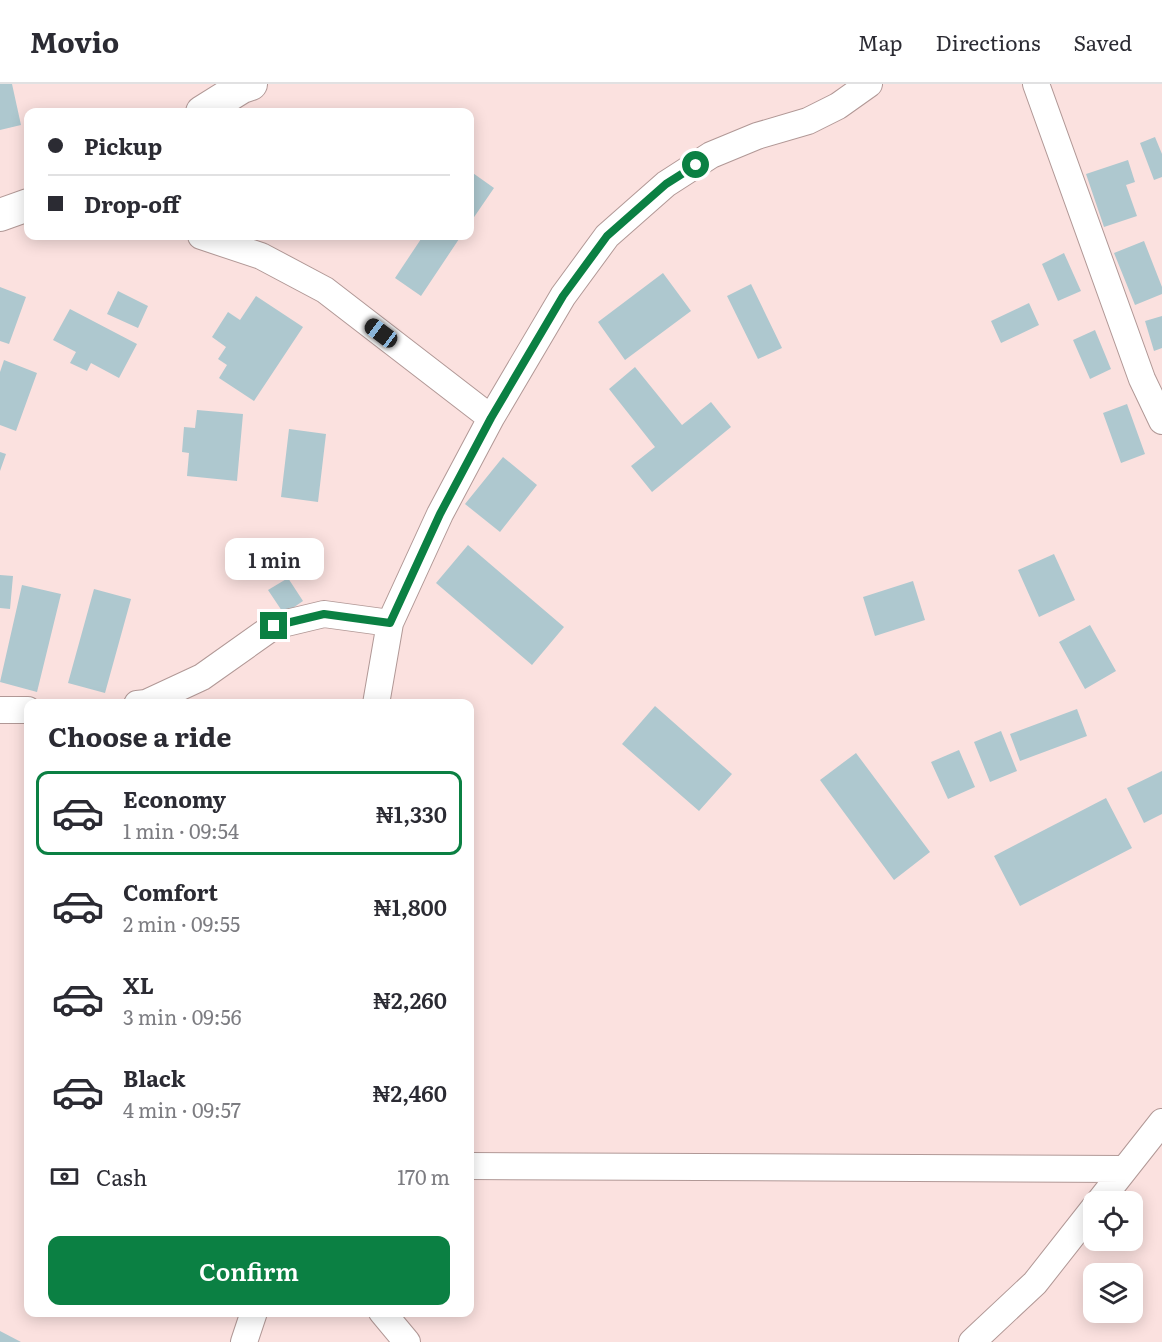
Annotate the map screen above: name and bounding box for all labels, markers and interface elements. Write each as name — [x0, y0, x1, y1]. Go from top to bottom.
text: Movio — [30, 20, 119, 62]
text: Map — [858, 26, 903, 57]
text: Directions — [936, 26, 1041, 57]
text: Saved — [1074, 26, 1132, 57]
text: Pickup — [84, 129, 162, 162]
route start — [682, 151, 709, 178]
text: Drop-off — [84, 187, 180, 220]
car — [361, 315, 401, 351]
callout: 1 min — [224, 539, 324, 581]
text: 1 min — [248, 544, 301, 574]
route end — [260, 612, 287, 639]
text: Choose a ride — [48, 715, 231, 755]
text: Economy — [123, 782, 226, 815]
icon: car — [51, 786, 105, 840]
text: ₦1,330 — [375, 797, 447, 830]
text: 1 min · 09:54 — [123, 815, 239, 845]
text: Comfort — [123, 875, 218, 908]
icon: car — [51, 879, 105, 933]
text: ₦1,800 — [373, 890, 447, 923]
text: 2 min · 09:55 — [123, 908, 240, 938]
text: XL — [123, 968, 154, 1001]
icon: car — [51, 972, 105, 1026]
text: ₦2,260 — [373, 983, 447, 1016]
text: 3 min · 09:56 — [123, 1001, 241, 1031]
text: Black — [123, 1061, 185, 1094]
icon: car — [51, 1065, 105, 1119]
text: ₦2,460 — [372, 1076, 447, 1109]
text: 4 min · 09:57 — [123, 1094, 241, 1124]
icon: cash — [48, 1160, 81, 1193]
text: Cash — [96, 1160, 147, 1193]
text: 170 m — [397, 1161, 450, 1191]
map controls — [1083, 1191, 1143, 1323]
button: locate — [1083, 1191, 1143, 1251]
button: Confirm — [48, 1236, 450, 1305]
button: layers — [1083, 1263, 1143, 1323]

